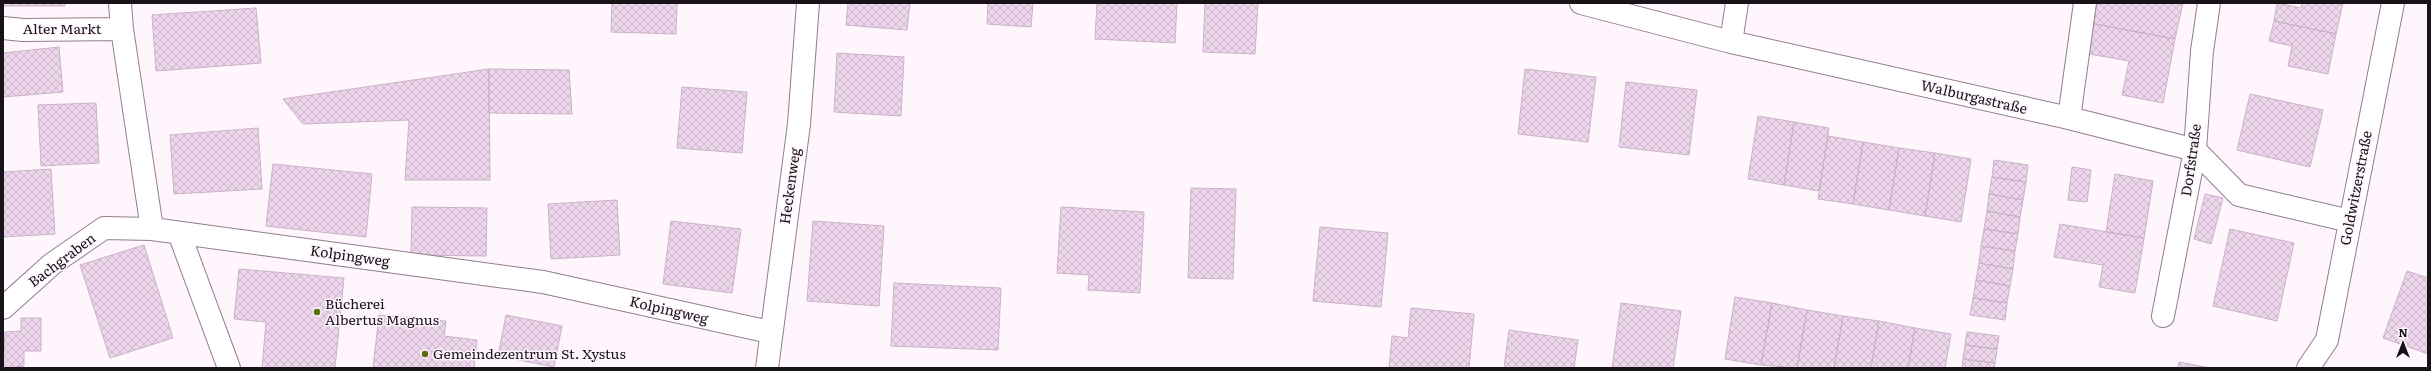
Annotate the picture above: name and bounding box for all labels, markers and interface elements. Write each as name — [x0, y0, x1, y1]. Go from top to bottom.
street label: Alter Markt — [23, 18, 102, 38]
street label: Walburgastraße — [1919, 74, 2029, 118]
street label: Dorfstraße — [2175, 122, 2205, 197]
street label: Goldwitzerstraße — [2334, 129, 2376, 247]
street label: Heckenweg — [774, 146, 804, 225]
street label: Bachgraben — [24, 227, 99, 291]
street label: Kolpingweg — [309, 240, 391, 271]
street label: Kolpingweg — [628, 290, 711, 328]
place label: Bücherei Albertus Magnus — [325, 293, 439, 329]
marker: Bücherei Albertus Magnus — [312, 307, 322, 317]
north arrow — [2383, 323, 2423, 363]
text: N — [2398, 324, 2408, 340]
place label: Gemeindezentrum St. Xystus — [433, 343, 626, 363]
marker: Gemeindezentrum St. Xystus — [420, 349, 430, 359]

